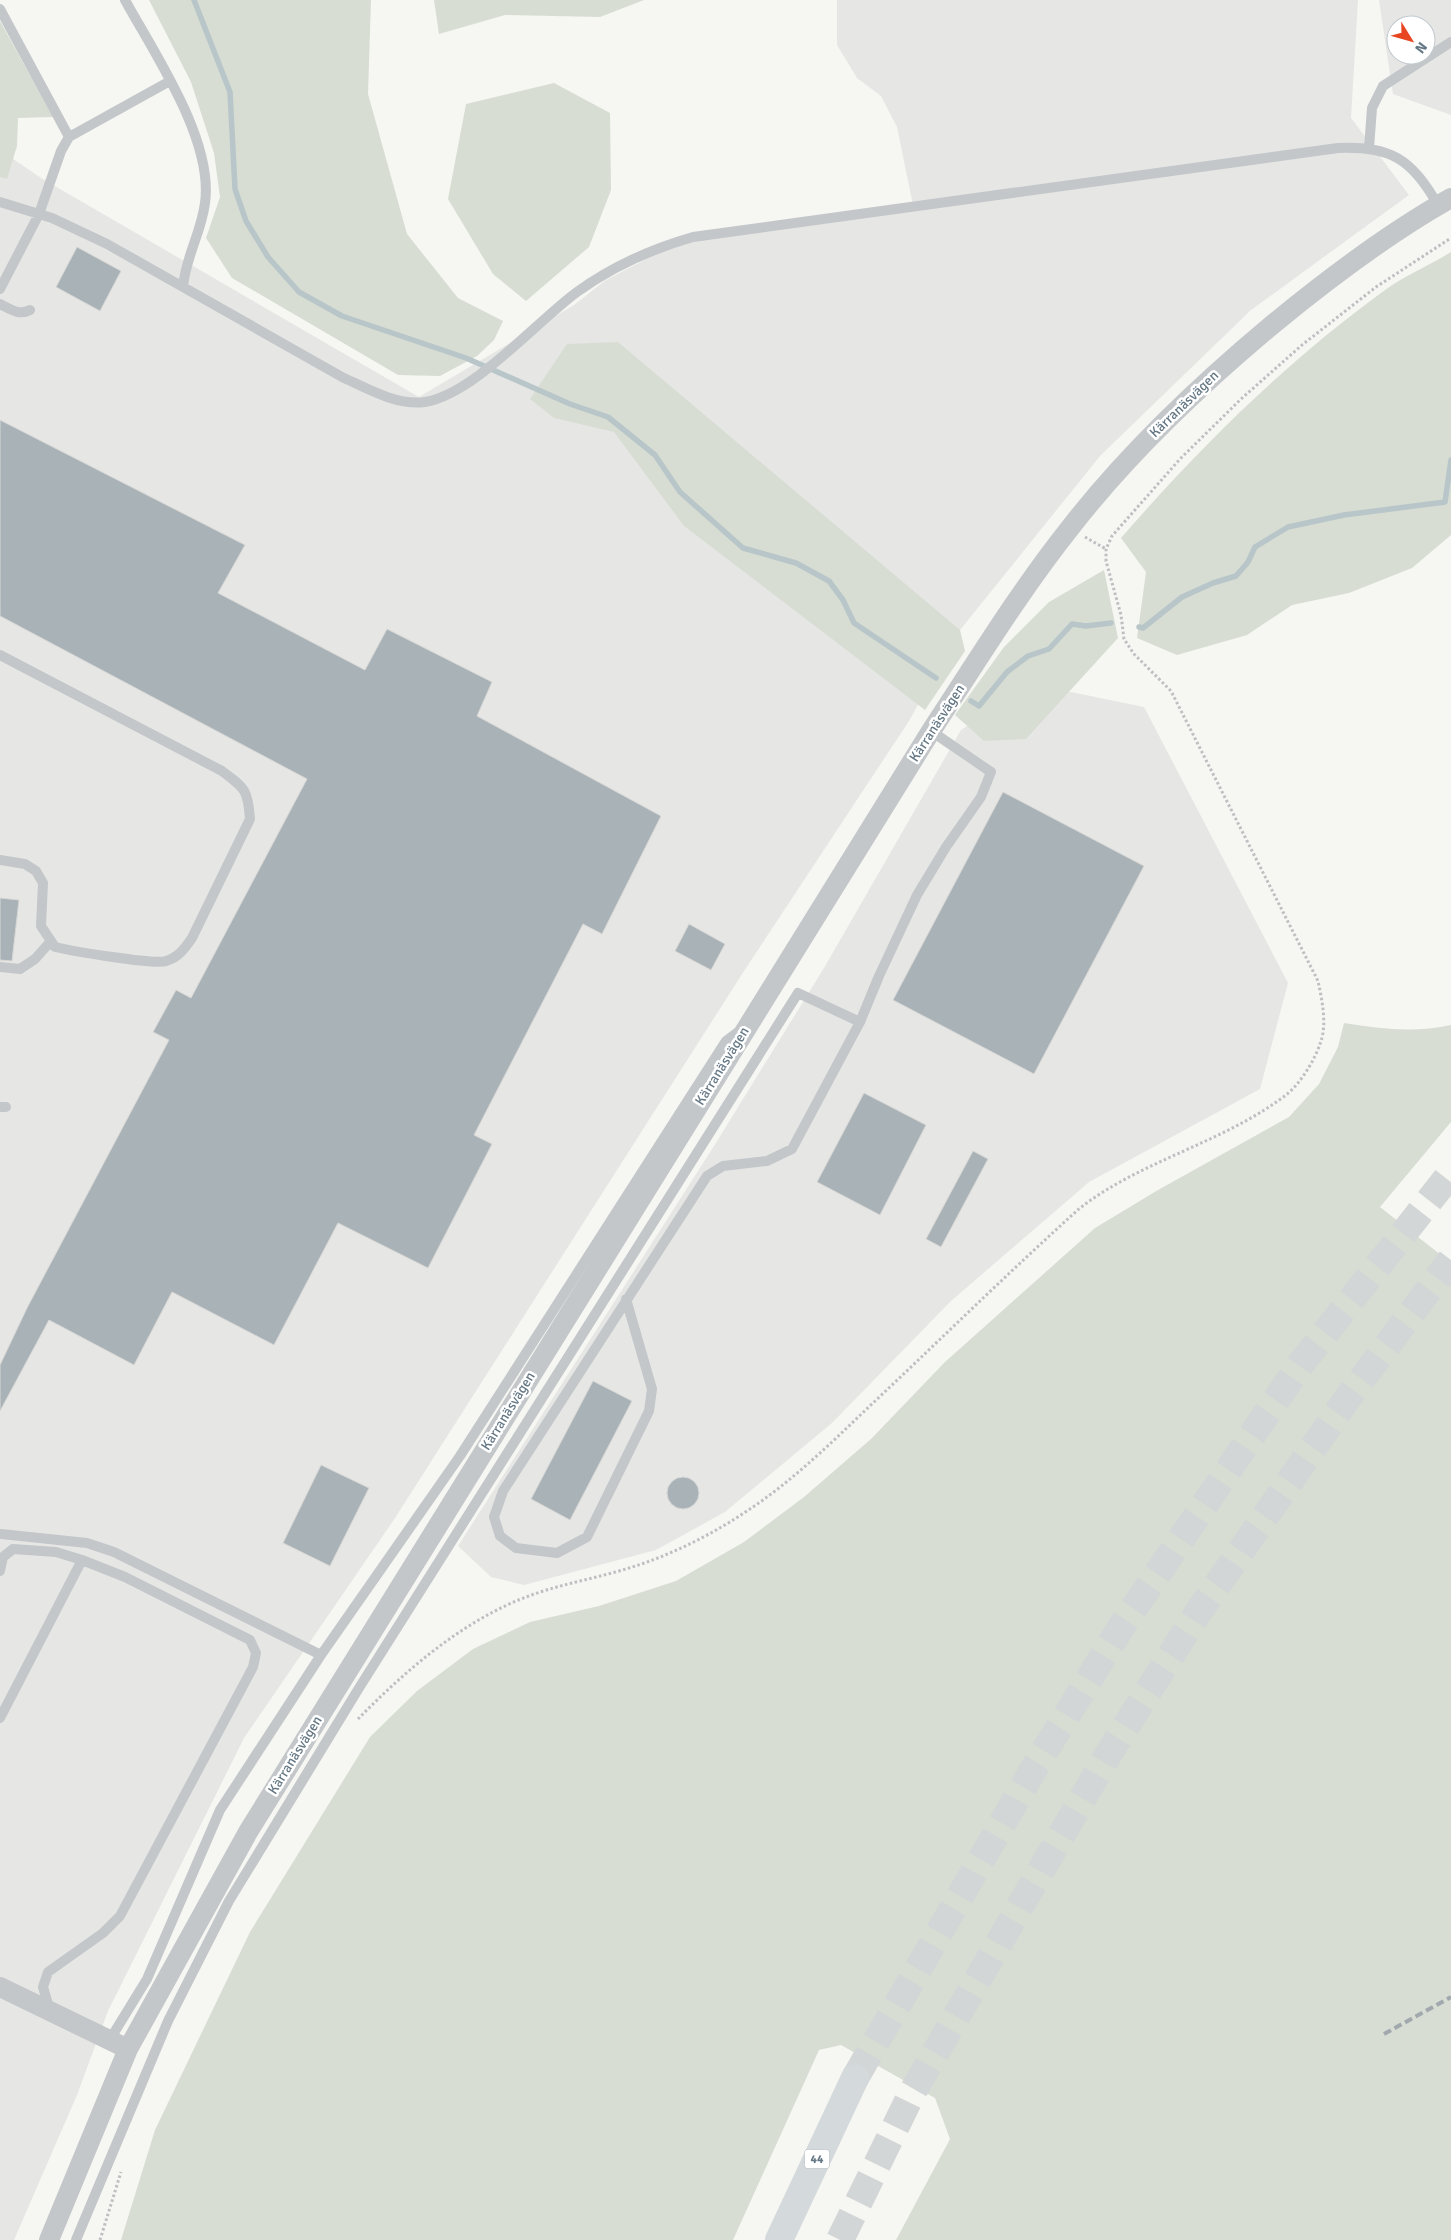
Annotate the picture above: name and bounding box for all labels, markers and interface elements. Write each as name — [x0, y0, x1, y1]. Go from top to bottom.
north arrow — [1386, 15, 1436, 65]
text: N — [1411, 39, 1431, 57]
street label: Kärranäsvägen — [1146, 367, 1222, 441]
street label: Kärranäsvägen — [906, 681, 968, 765]
street label: Kärranäsvägen — [691, 1024, 753, 1108]
street label: Kärranäsvägen — [477, 1369, 539, 1453]
street label: Kärranäsvägen — [264, 1713, 326, 1797]
road number: 44 — [804, 2150, 830, 2168]

